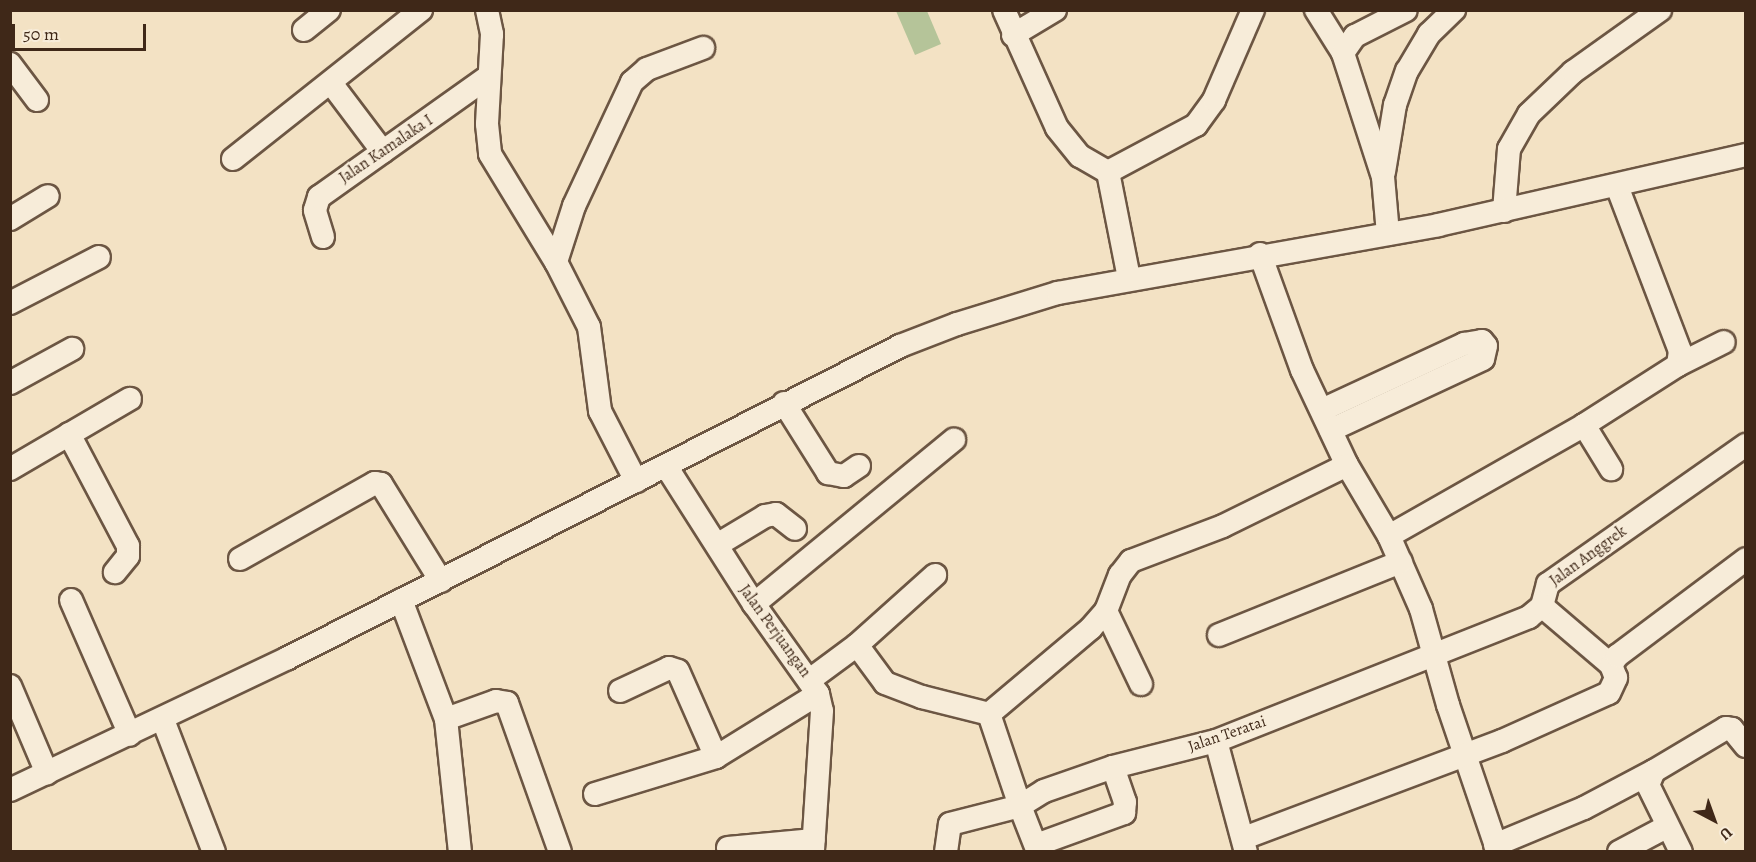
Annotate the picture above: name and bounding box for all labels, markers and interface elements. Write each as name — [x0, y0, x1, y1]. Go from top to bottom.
scale bar — [15, 12, 148, 50]
text: 50 m — [23, 22, 59, 46]
street label: Jalan Kamalaka I — [335, 111, 437, 187]
street label: Jalan Anggrek — [1546, 522, 1630, 590]
street label: Jalan Perjuangan — [735, 581, 815, 681]
street label: Jalan Teratai — [1186, 712, 1268, 756]
north arrow — [1684, 790, 1744, 850]
text: U — [1715, 822, 1737, 845]

